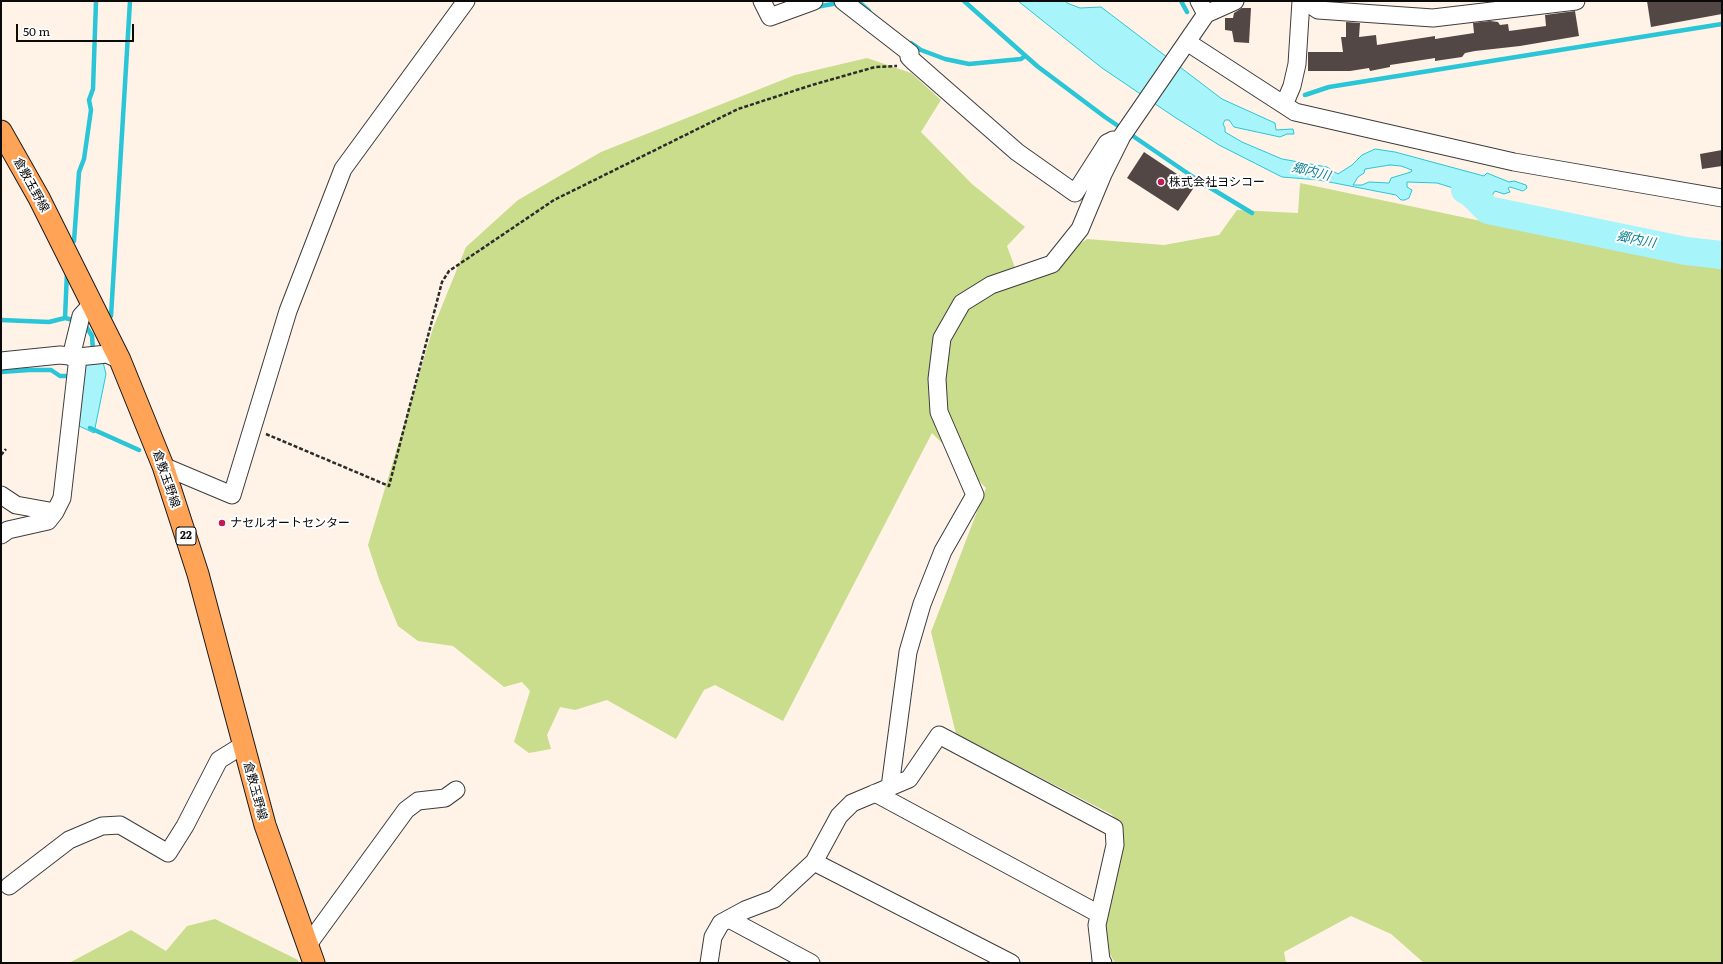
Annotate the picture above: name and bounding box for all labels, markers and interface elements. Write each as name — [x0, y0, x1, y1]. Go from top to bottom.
scale bar — [18, 16, 136, 42]
text: 50 m — [23, 22, 50, 40]
street label: 倉敷玉野線 — [10, 155, 52, 215]
water label: 郷内川 — [1290, 160, 1332, 184]
place label: 株式会社ヨシコー — [1169, 175, 1265, 189]
marker: 株式会社ヨシコー — [1156, 177, 1166, 187]
water label: 郷内川 — [1615, 229, 1657, 251]
street label: 倉敷玉野線 — [149, 448, 183, 510]
place label: ナセルオートセンター — [230, 516, 350, 530]
marker: ナセルオートセンター — [217, 518, 227, 528]
road number: 22 — [176, 527, 196, 545]
street label: 倉敷玉野線 — [240, 760, 270, 822]

